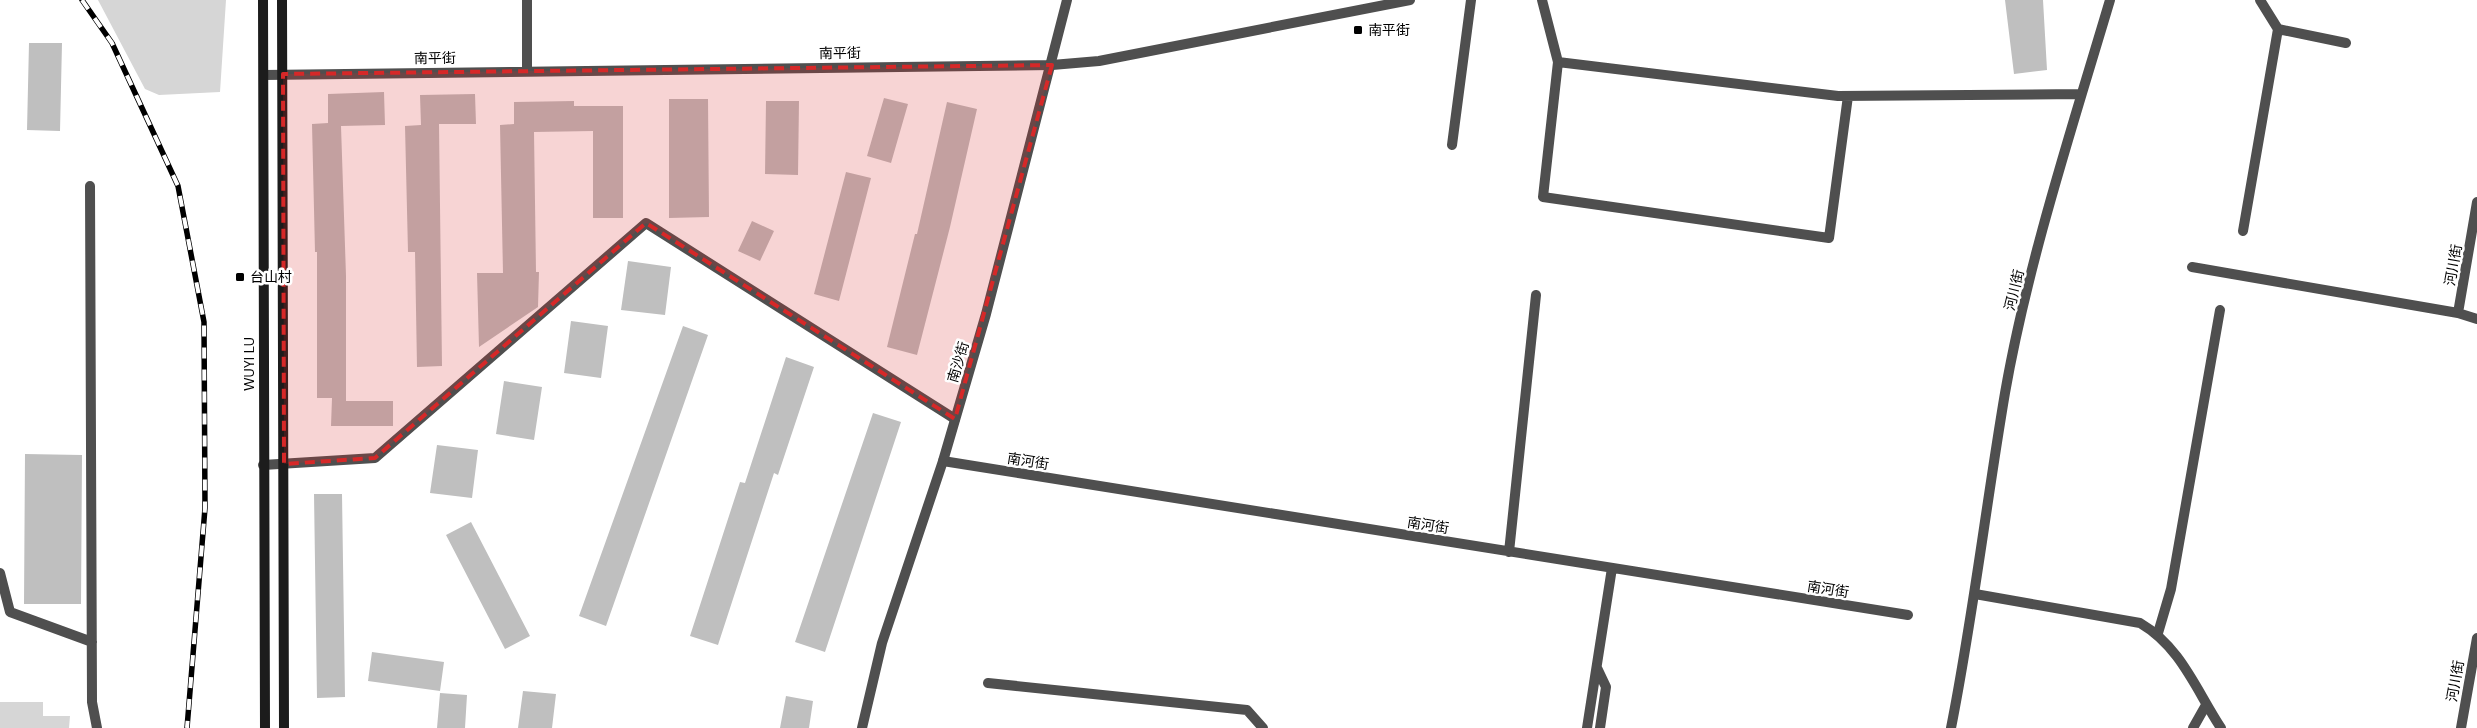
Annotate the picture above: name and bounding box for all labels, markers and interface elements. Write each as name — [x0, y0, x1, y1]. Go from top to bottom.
place label: 南平街 — [1368, 21, 1410, 39]
marker: 南平街 — [1352, 24, 1364, 36]
street label: 南平街 — [819, 44, 861, 62]
street label: 南平街 — [414, 49, 456, 67]
street label: 河川街 — [2440, 243, 2466, 287]
street label: 河川街 — [2000, 267, 2028, 313]
place label: 台山村 — [250, 268, 292, 286]
marker: 台山村 — [234, 271, 246, 283]
street label: WUYI LU — [240, 337, 258, 391]
street label: 南沙街 — [943, 339, 973, 385]
street label: 南河街 — [1006, 449, 1050, 473]
street label: 南河街 — [1406, 513, 1450, 537]
street label: 南河街 — [1806, 577, 1850, 601]
street label: 河川街 — [2442, 659, 2468, 703]

